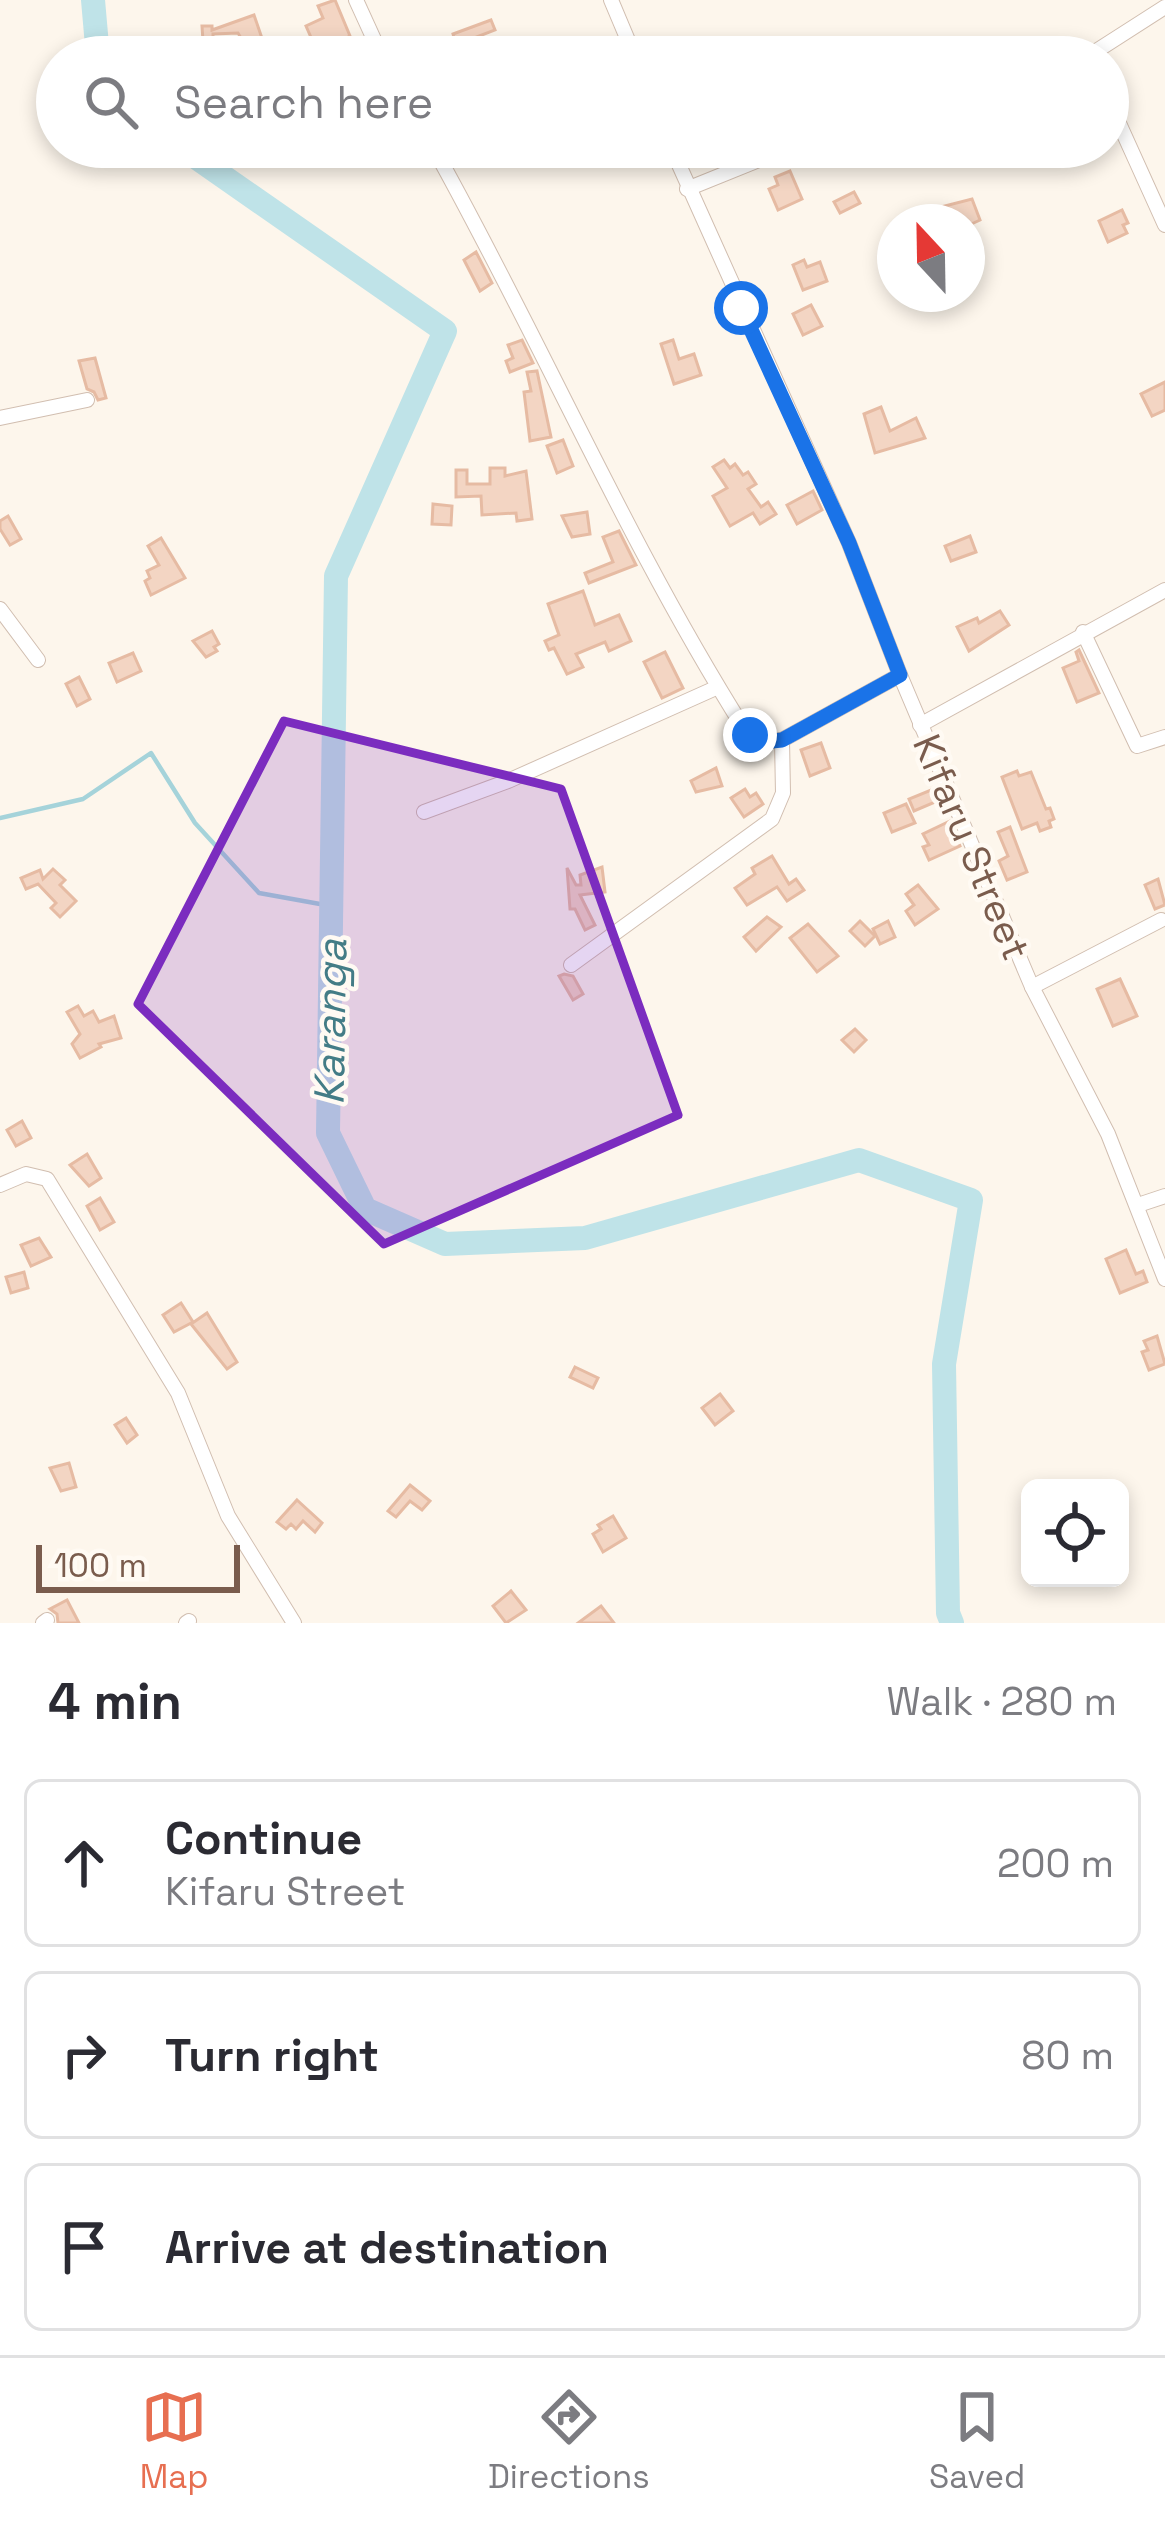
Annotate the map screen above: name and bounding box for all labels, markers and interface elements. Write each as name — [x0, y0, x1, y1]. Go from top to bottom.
search box — [36, 36, 1129, 168]
icon: search — [78, 69, 144, 135]
text: Search here — [174, 74, 433, 131]
north arrow — [877, 204, 985, 312]
route start — [714, 281, 768, 335]
route end — [723, 708, 777, 762]
street label: Kifaru Street — [902, 727, 1041, 967]
water label: Karanga — [303, 938, 358, 1105]
map controls — [1021, 1479, 1129, 1587]
button: locate — [1021, 1479, 1129, 1587]
scale bar — [36, 1539, 240, 1592]
text: 100 m — [54, 1545, 147, 1587]
text: 4 min — [48, 1669, 182, 1734]
text: Walk · 280 m — [887, 1677, 1117, 1726]
text: Continue — [165, 1810, 362, 1867]
icon: ahead — [51, 1830, 117, 1896]
text: 200 m — [997, 1839, 1114, 1888]
text: Kifaru Street — [165, 1867, 405, 1916]
icon: right — [51, 2022, 117, 2088]
text: Turn right — [165, 2027, 379, 2084]
text: 80 m — [1021, 2031, 1114, 2080]
icon: arrive — [51, 2214, 117, 2280]
text: Arrive at destination — [165, 2219, 609, 2276]
tab: Map — [140, 2384, 208, 2498]
tab: Directions — [488, 2384, 650, 2498]
tab: Saved — [929, 2384, 1025, 2498]

